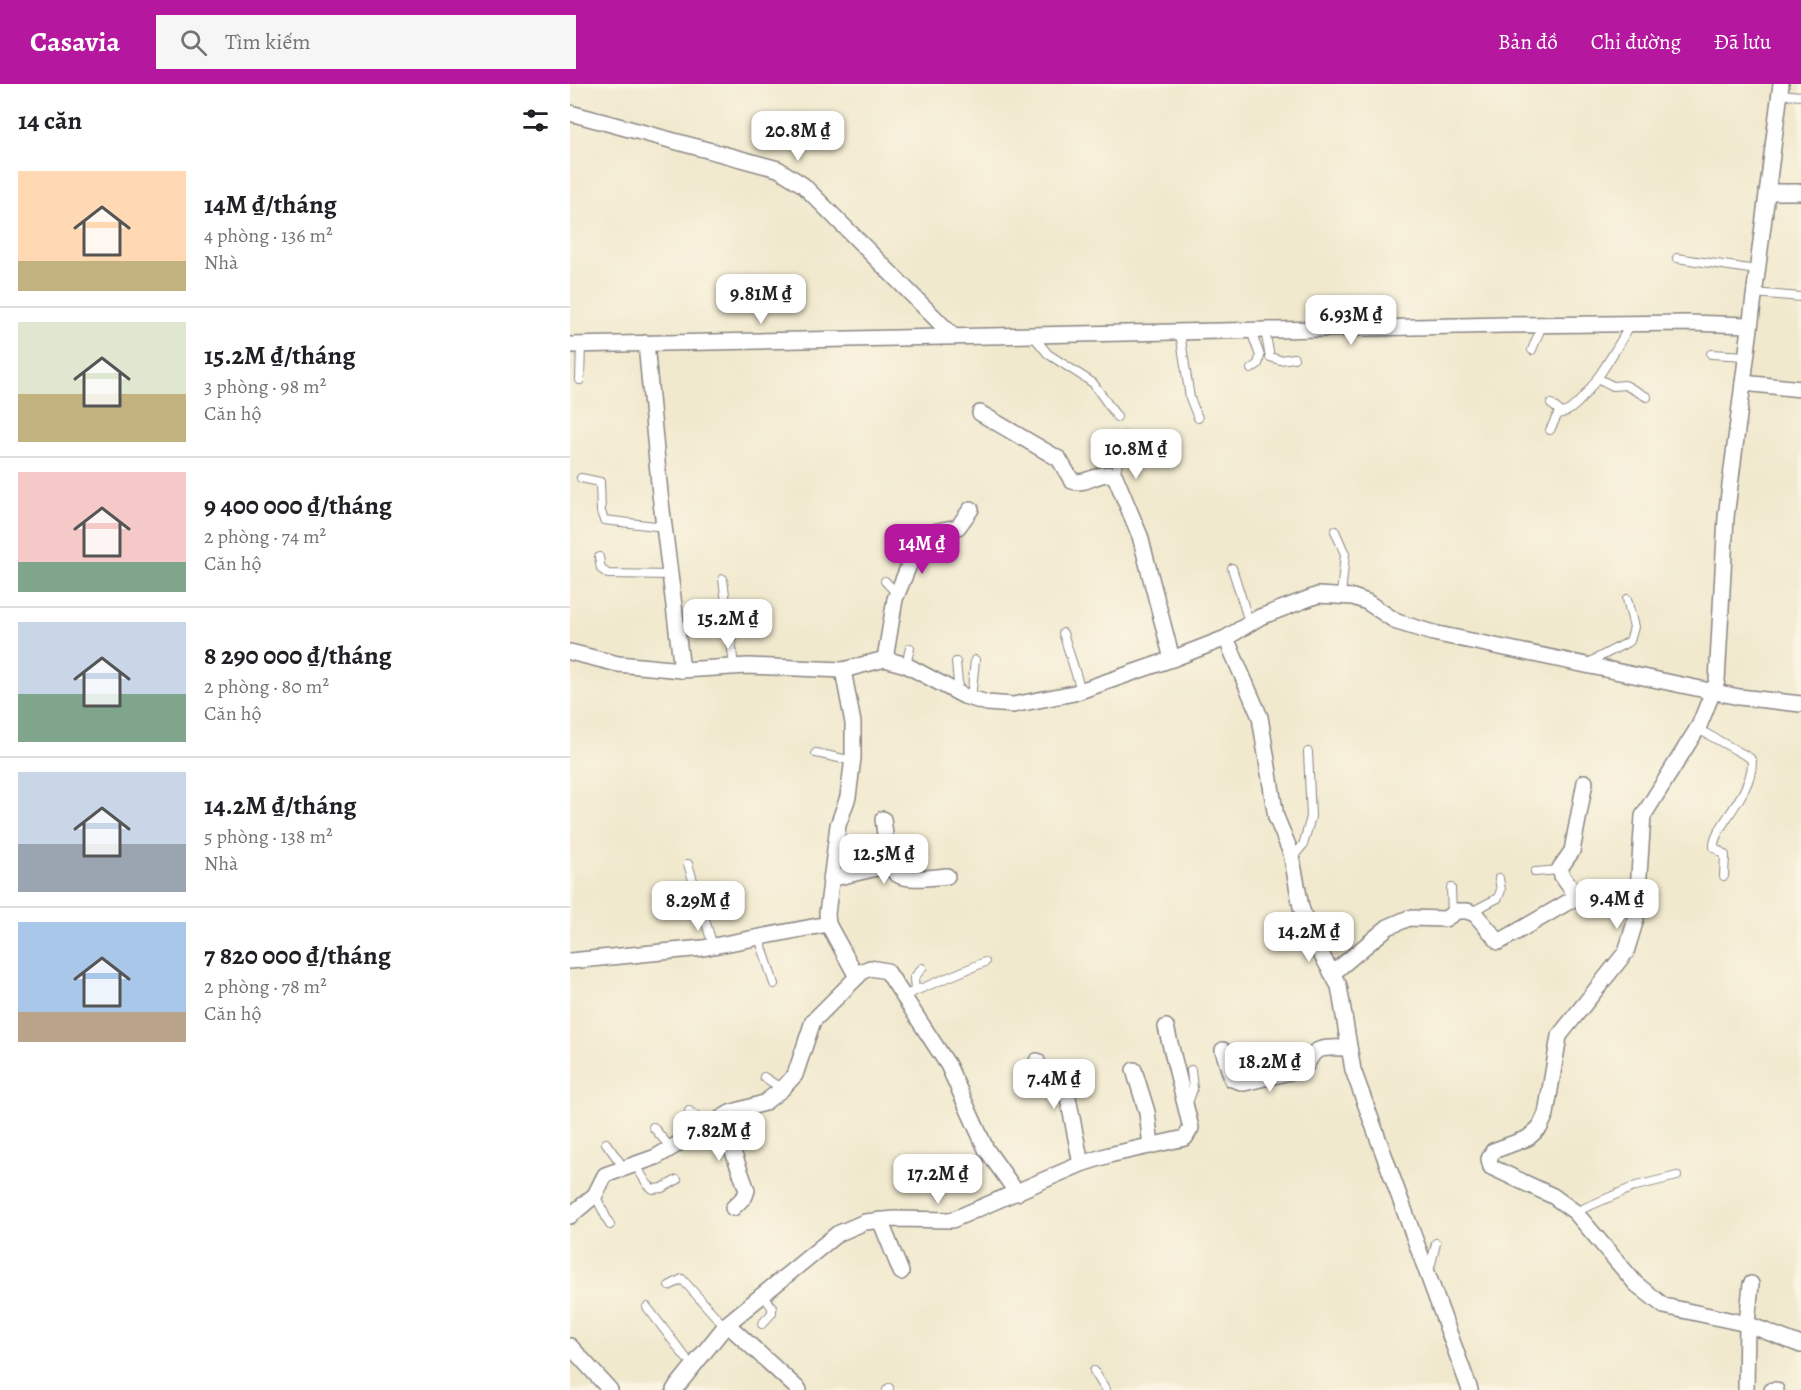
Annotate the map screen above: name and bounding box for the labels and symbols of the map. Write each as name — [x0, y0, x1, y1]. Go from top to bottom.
pin: 20.8M ₫ — [743, 111, 853, 162]
pin: 9.81M ₫ — [706, 274, 816, 325]
pin: 6.93M ₫ — [1296, 295, 1406, 346]
pin: 10.8M ₫ — [1081, 429, 1191, 480]
pin: 14M ₫ — [880, 524, 964, 575]
pin: 15.2M ₫ — [673, 599, 783, 650]
pin: 12.5M ₫ — [829, 834, 939, 885]
pin: 9.4M ₫ — [1568, 879, 1666, 930]
pin: 8.29M ₫ — [643, 881, 753, 932]
pin: 14.2M ₫ — [1254, 912, 1364, 963]
pin: 18.2M ₫ — [1215, 1042, 1325, 1093]
pin: 7.4M ₫ — [1005, 1059, 1103, 1110]
pin: 7.82M ₫ — [664, 1111, 774, 1162]
pin: 17.2M ₫ — [883, 1154, 993, 1205]

